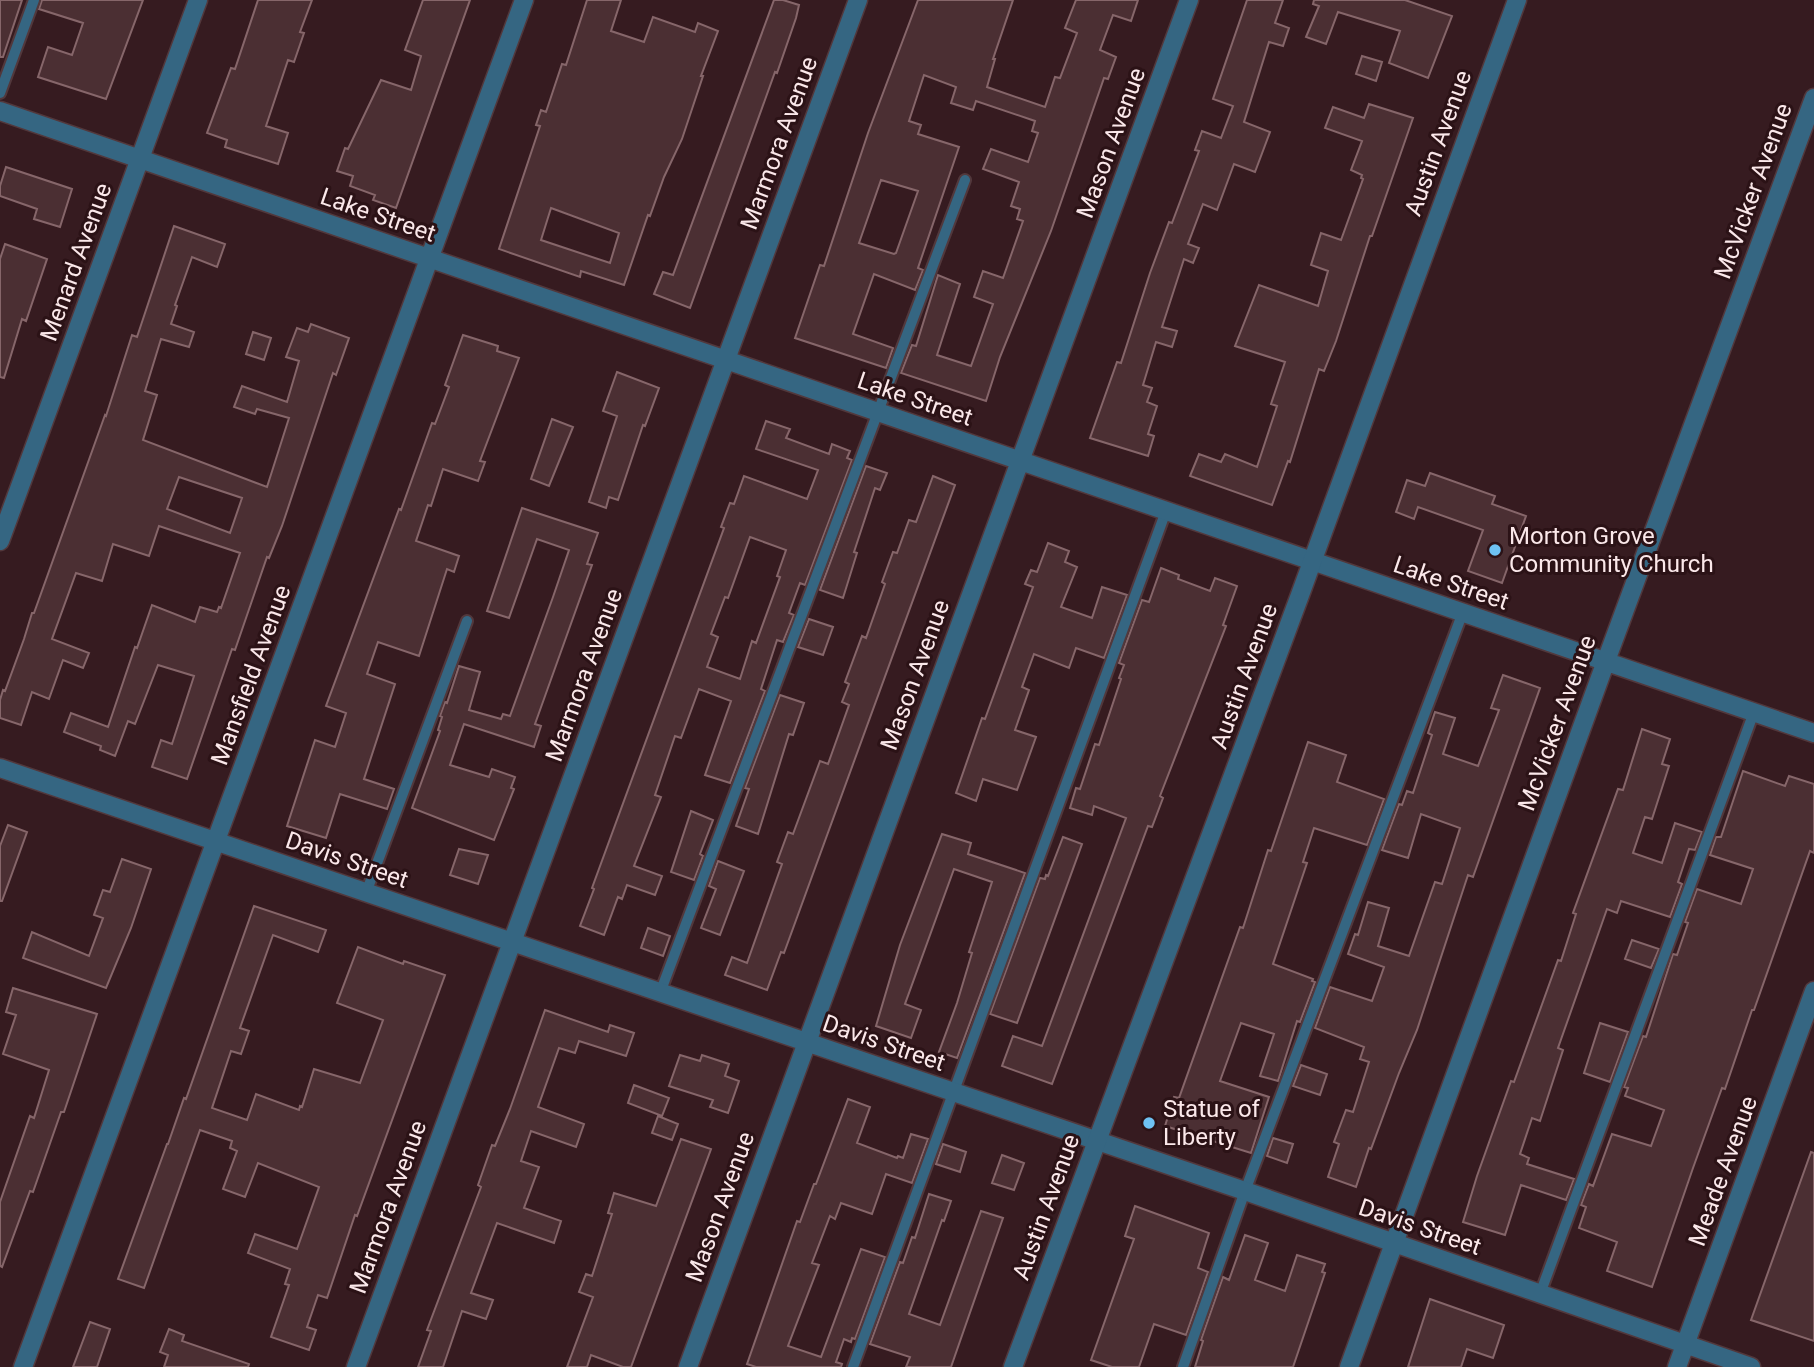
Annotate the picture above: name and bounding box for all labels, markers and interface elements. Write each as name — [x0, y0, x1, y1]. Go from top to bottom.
street label: Marmora Avenue — [735, 53, 823, 233]
street label: Mason Avenue — [1071, 64, 1151, 222]
street label: Austin Avenue — [1399, 67, 1477, 219]
street label: McVicker Avenue — [1708, 100, 1798, 282]
street label: Menard Avenue — [34, 179, 118, 345]
street label: Lake Street — [317, 182, 439, 248]
street label: Lake Street — [854, 366, 976, 432]
place label: Morton Grove Community Church — [1509, 522, 1714, 578]
marker: Morton Grove Community Church — [1487, 542, 1503, 558]
street label: Lake Street — [1390, 550, 1512, 616]
street label: Mansfield Avenue — [205, 581, 297, 769]
street label: Marmora Avenue — [540, 585, 628, 765]
street label: Mason Avenue — [875, 596, 955, 754]
street label: Austin Avenue — [1205, 600, 1283, 752]
street label: McVicker Avenue — [1512, 632, 1602, 814]
street label: Davis Street — [282, 826, 412, 894]
street label: Davis Street — [819, 1009, 949, 1077]
street label: Meade Avenue — [1683, 1092, 1763, 1250]
place label: Statue of Liberty — [1163, 1095, 1261, 1151]
marker: Statue of Liberty — [1141, 1115, 1157, 1131]
street label: Marmora Avenue — [344, 1117, 432, 1297]
street label: Mason Avenue — [680, 1128, 760, 1286]
street label: Austin Avenue — [1007, 1131, 1085, 1283]
street label: Davis Street — [1355, 1193, 1485, 1261]

